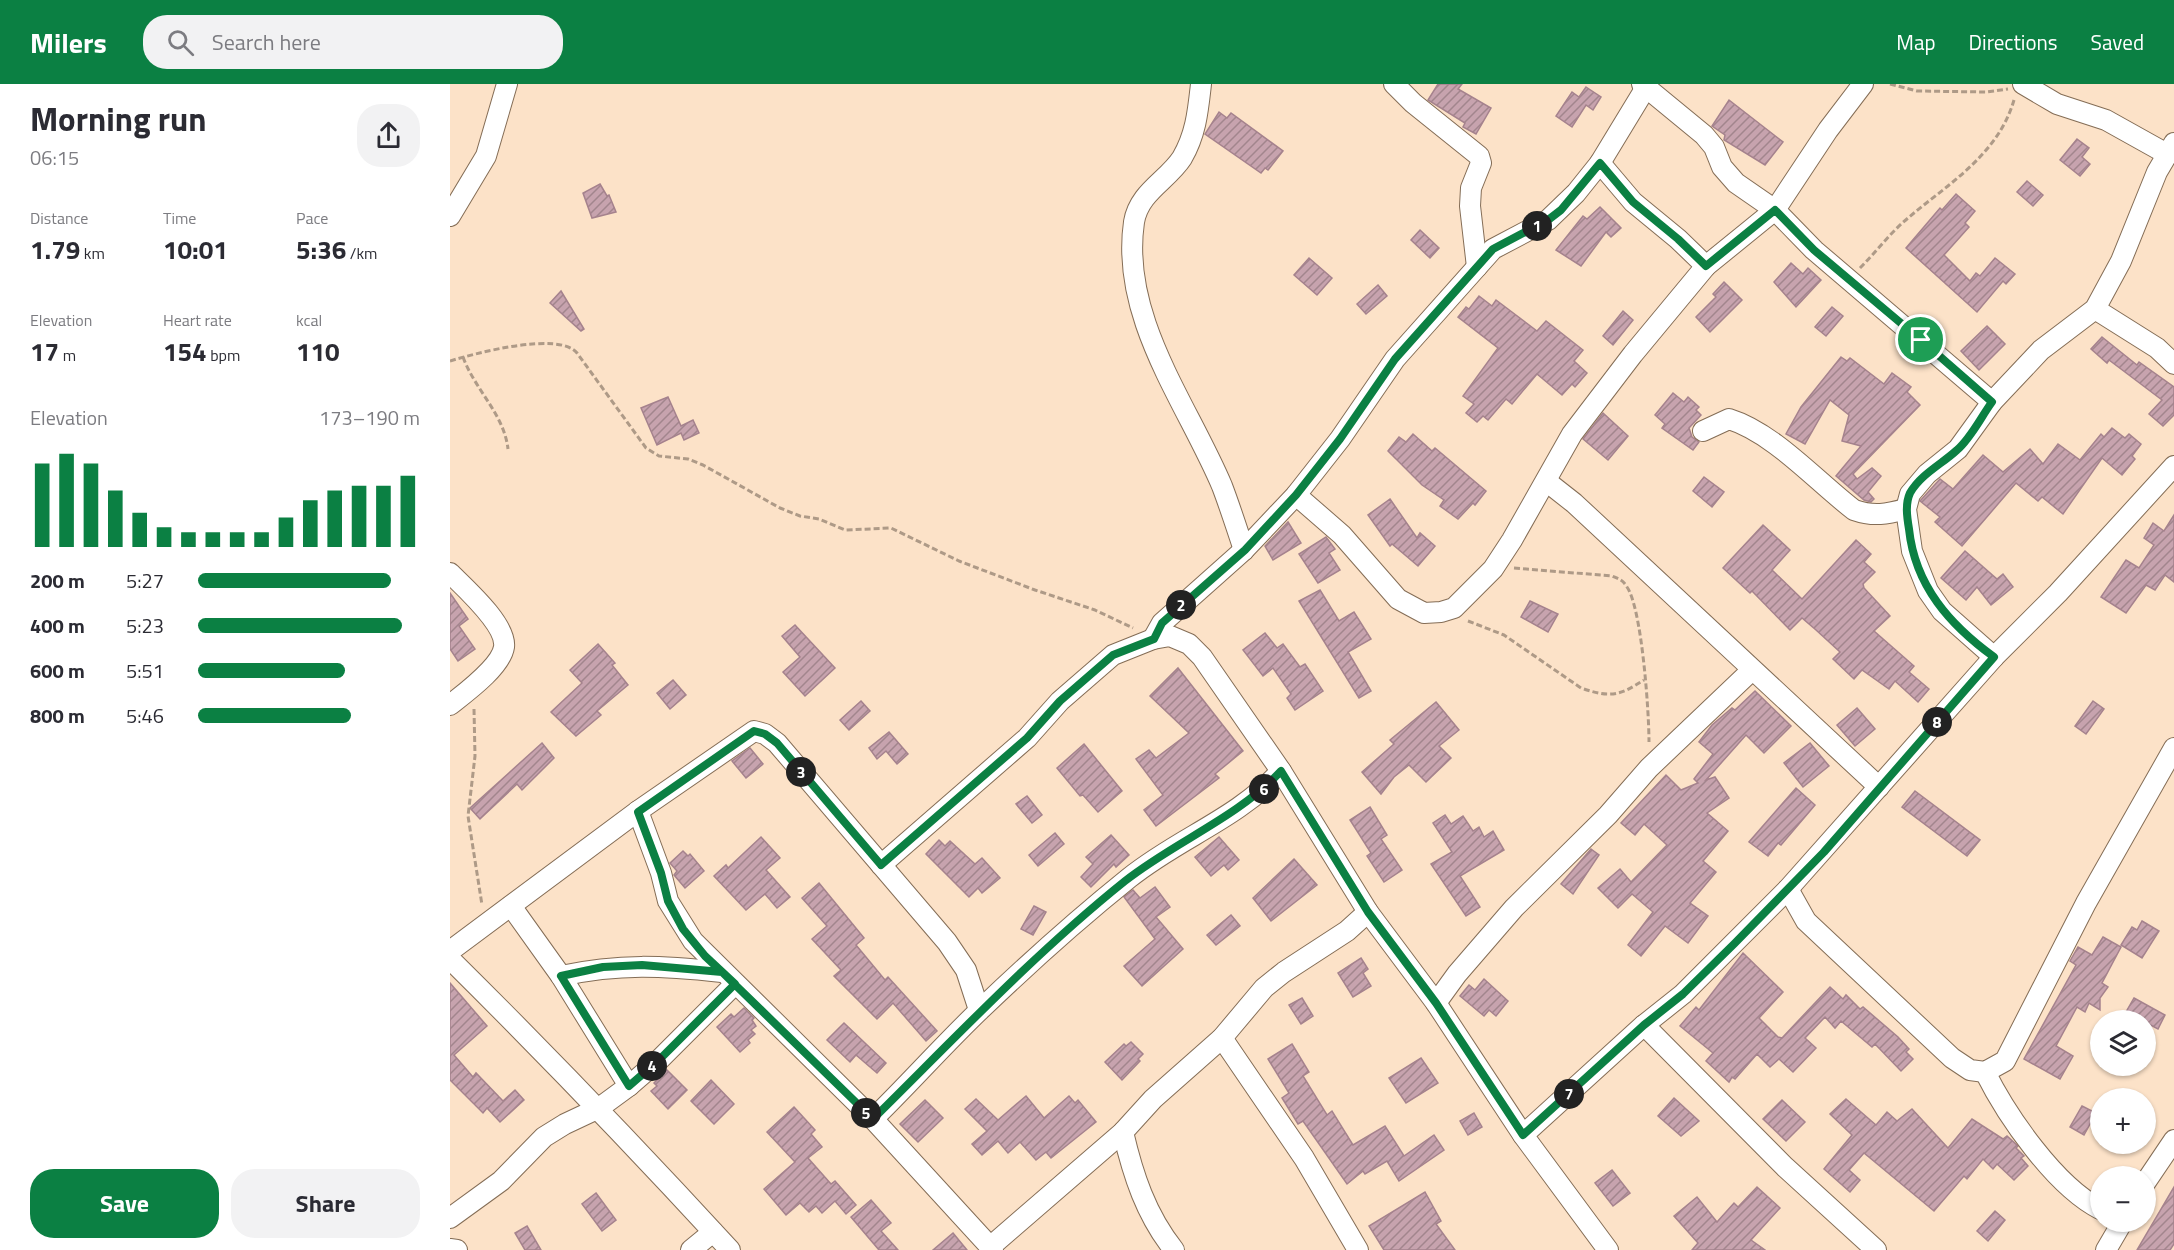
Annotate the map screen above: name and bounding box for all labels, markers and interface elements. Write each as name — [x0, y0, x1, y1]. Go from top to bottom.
search box — [143, 15, 563, 69]
text: Milers — [30, 21, 107, 64]
text: Search here — [212, 25, 321, 59]
icon: search — [164, 26, 197, 59]
text: Map — [1896, 26, 1936, 58]
text: Directions — [1969, 26, 2058, 58]
text: Saved — [2091, 26, 2144, 58]
text: Morning run — [30, 94, 207, 144]
button: share — [357, 104, 420, 167]
text: 06:15 — [30, 142, 79, 173]
text: Distance — [30, 206, 88, 230]
text: Time — [163, 206, 196, 230]
text: Pace — [296, 206, 328, 230]
pin: 1 — [1522, 211, 1552, 241]
text: 1 — [1533, 214, 1541, 238]
text: 1.79 — [30, 230, 80, 269]
text: 10:01 — [163, 230, 228, 269]
text: 5:36 — [296, 230, 346, 269]
text: km — [80, 241, 105, 265]
text: /km — [346, 241, 378, 265]
text: Elevation — [30, 308, 92, 332]
text: Heart rate — [163, 308, 232, 332]
text: kcal — [296, 308, 322, 332]
pin — [1895, 314, 1946, 365]
icon: arrive — [1904, 323, 1937, 356]
text: 17 — [30, 332, 59, 371]
text: 154 — [163, 332, 207, 371]
text: 110 — [296, 332, 340, 371]
text: m — [59, 343, 76, 367]
text: bpm — [207, 343, 240, 367]
text: Elevation — [30, 402, 108, 433]
text: 173–190 m — [319, 402, 420, 433]
text: 200 m — [30, 565, 85, 596]
text: 5:27 — [126, 565, 164, 596]
pin: 2 — [1166, 590, 1196, 620]
text: 2 — [1177, 593, 1185, 617]
text: 400 m — [30, 610, 85, 641]
text: 5:23 — [126, 610, 164, 641]
text: 600 m — [30, 655, 85, 686]
text: 5:51 — [126, 655, 164, 686]
text: 800 m — [30, 700, 85, 731]
text: 5:46 — [126, 700, 164, 731]
pin: 8 — [1922, 707, 1952, 737]
text: 8 — [1933, 710, 1941, 734]
pin: 3 — [786, 757, 816, 787]
text: 3 — [797, 760, 805, 784]
pin: 6 — [1249, 774, 1279, 804]
text: 6 — [1260, 777, 1268, 801]
map controls — [2090, 1010, 2156, 1232]
button: layers — [2090, 1010, 2156, 1076]
pin: 4 — [637, 1051, 667, 1081]
text: 4 — [648, 1054, 656, 1078]
pin: 7 — [1554, 1079, 1584, 1109]
text: 7 — [1565, 1082, 1573, 1106]
button: + — [2090, 1088, 2156, 1154]
pin: 5 — [851, 1098, 881, 1128]
text: 5 — [862, 1101, 870, 1125]
button: − — [2090, 1166, 2156, 1232]
button: Save — [30, 1169, 219, 1238]
button: Share — [231, 1169, 420, 1238]

